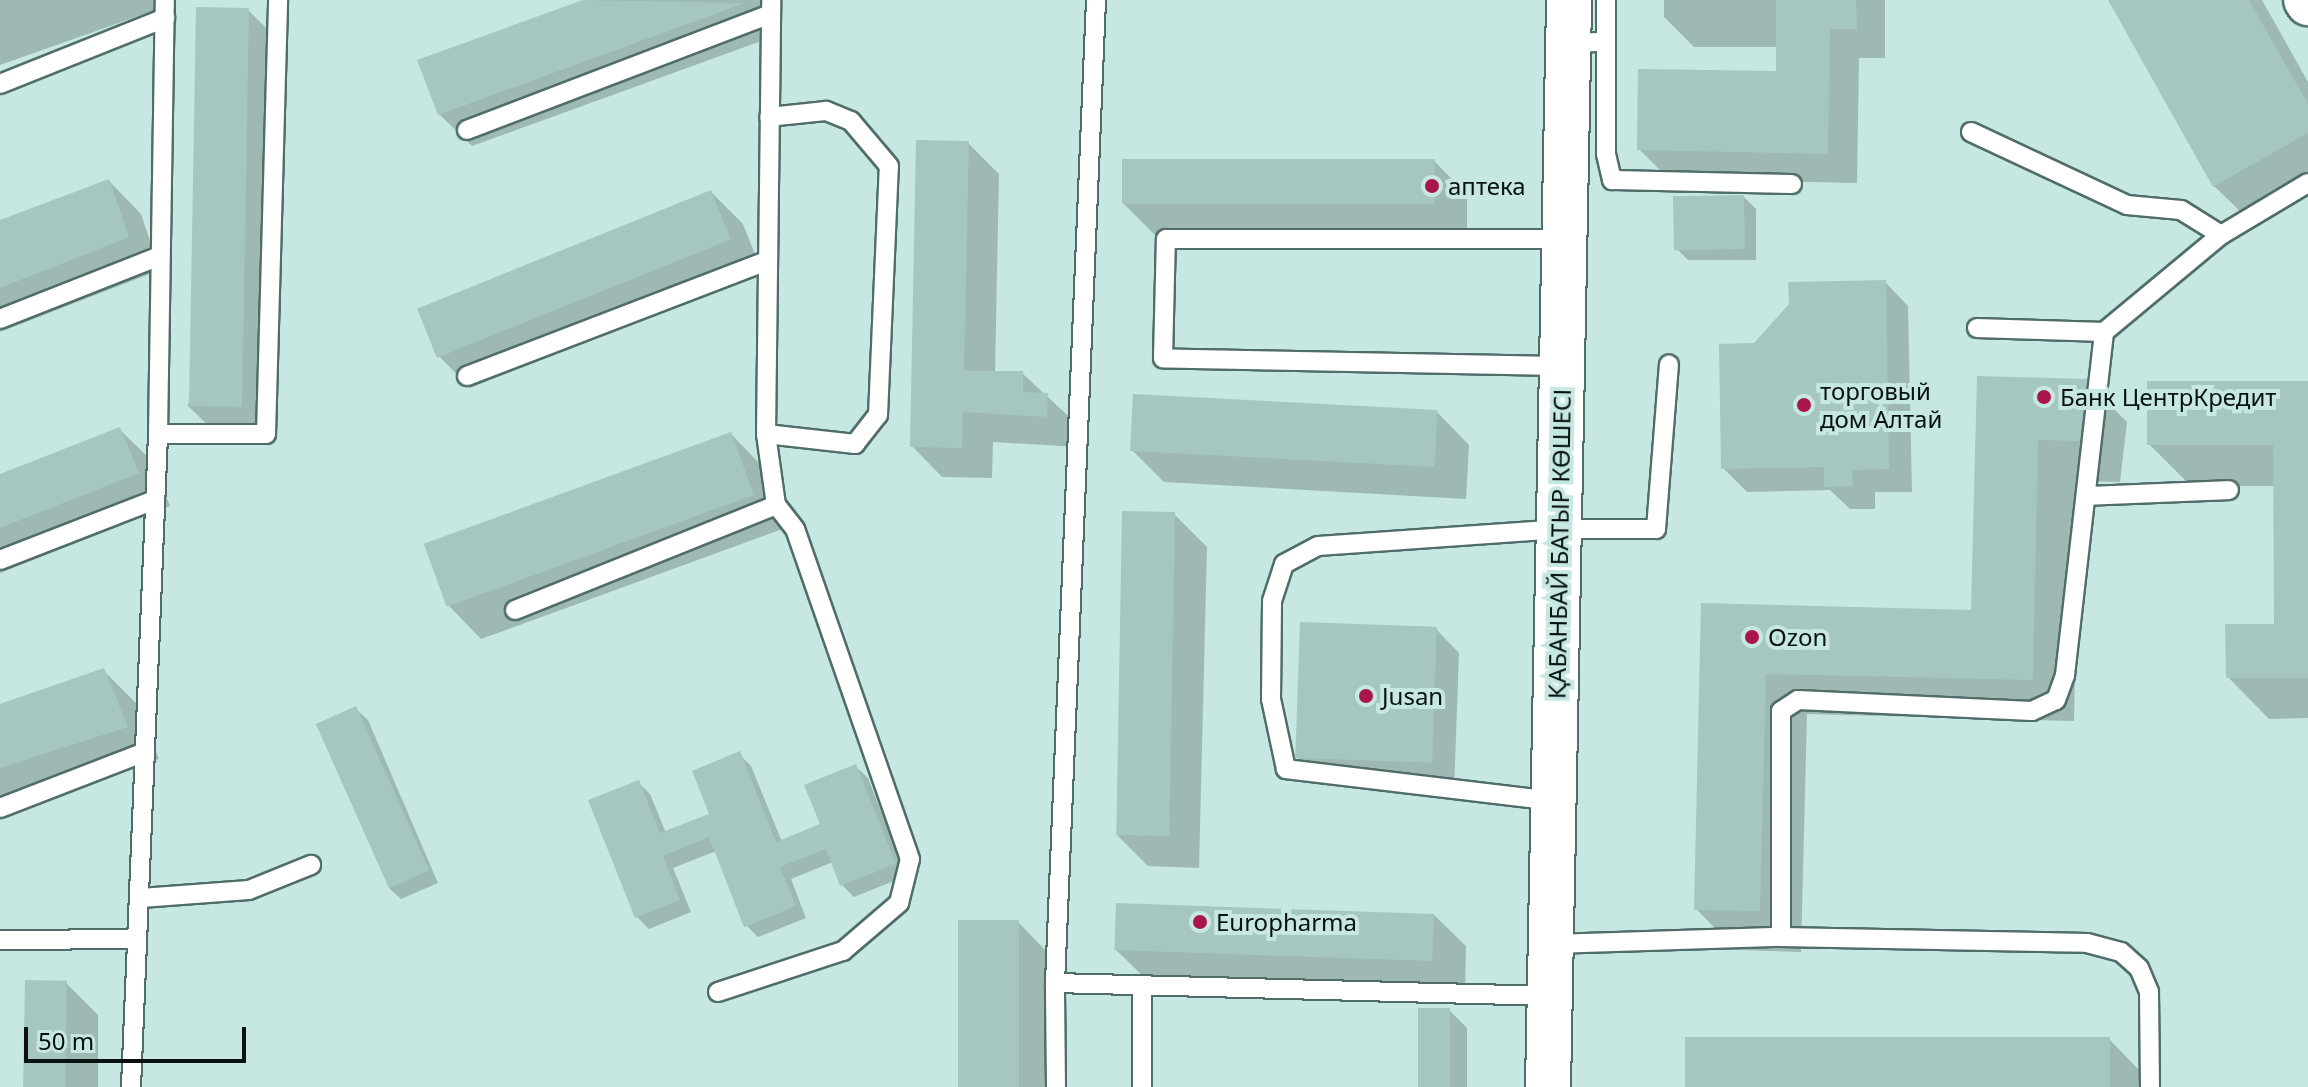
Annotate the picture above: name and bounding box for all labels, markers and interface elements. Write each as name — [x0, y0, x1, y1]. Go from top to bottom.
place label: аптека — [1448, 172, 1526, 200]
marker: аптека — [1423, 177, 1441, 195]
place label: торговый дом Алтай — [1820, 377, 1942, 433]
place label: Банк ЦентрКредит — [2060, 383, 2276, 411]
marker: Банк ЦентрКредит — [2035, 388, 2053, 406]
street label: ҚАБАНБАЙ БАТЫР КӨШЕСІ — [1542, 389, 1576, 699]
marker: торговый дом Алтай — [1795, 396, 1813, 414]
place label: Ozon — [1768, 623, 1827, 651]
marker: Ozon — [1743, 628, 1761, 646]
place label: Jusan — [1382, 682, 1443, 710]
marker: Jusan — [1357, 687, 1375, 705]
place label: Europharma — [1216, 908, 1357, 936]
marker: Europharma — [1191, 913, 1209, 931]
scale bar — [28, 1011, 250, 1061]
text: 50 m — [38, 1024, 94, 1057]

